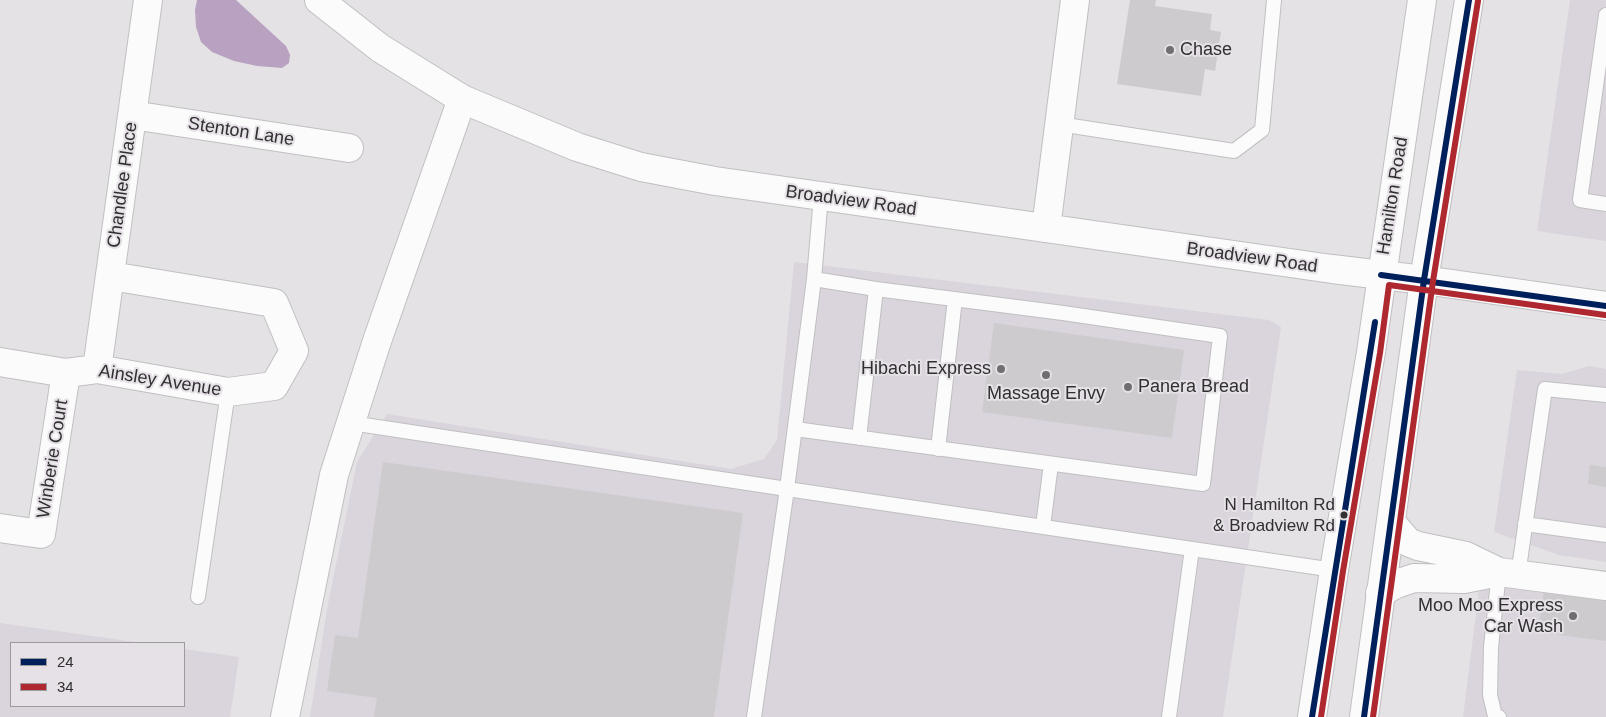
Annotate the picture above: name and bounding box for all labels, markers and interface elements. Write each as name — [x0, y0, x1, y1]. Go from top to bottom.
place label: Chase — [1180, 39, 1232, 61]
marker: Chase — [1164, 44, 1176, 56]
street label: Stenton Lane — [186, 113, 296, 151]
street label: Chandlee Place — [103, 121, 143, 249]
street label: Hamilton Road — [1373, 136, 1413, 256]
street label: Broadview Road — [784, 181, 918, 221]
street label: Broadview Road — [1185, 238, 1319, 278]
place label: Hibachi Express — [861, 358, 991, 380]
street label: Ainsley Avenue — [97, 361, 223, 401]
marker: Hibachi Express — [995, 363, 1007, 375]
marker: Massage Envy — [1040, 369, 1052, 381]
place label: Panera Bread — [1138, 376, 1249, 398]
marker: Panera Bread — [1122, 381, 1134, 393]
place label: Massage Envy — [987, 383, 1105, 405]
street label: Winberie Court — [33, 398, 73, 520]
place label: N Hamilton Rd & Broadview Rd — [1213, 495, 1335, 535]
marker: N Hamilton Rd & Broadview Rd — [1339, 510, 1349, 520]
place label: Moo Moo Express Car Wash — [1418, 595, 1563, 638]
marker: Moo Moo Express Car Wash — [1567, 610, 1579, 622]
legend — [10, 642, 185, 707]
text: 24 — [57, 653, 74, 670]
text: 34 — [57, 678, 74, 695]

